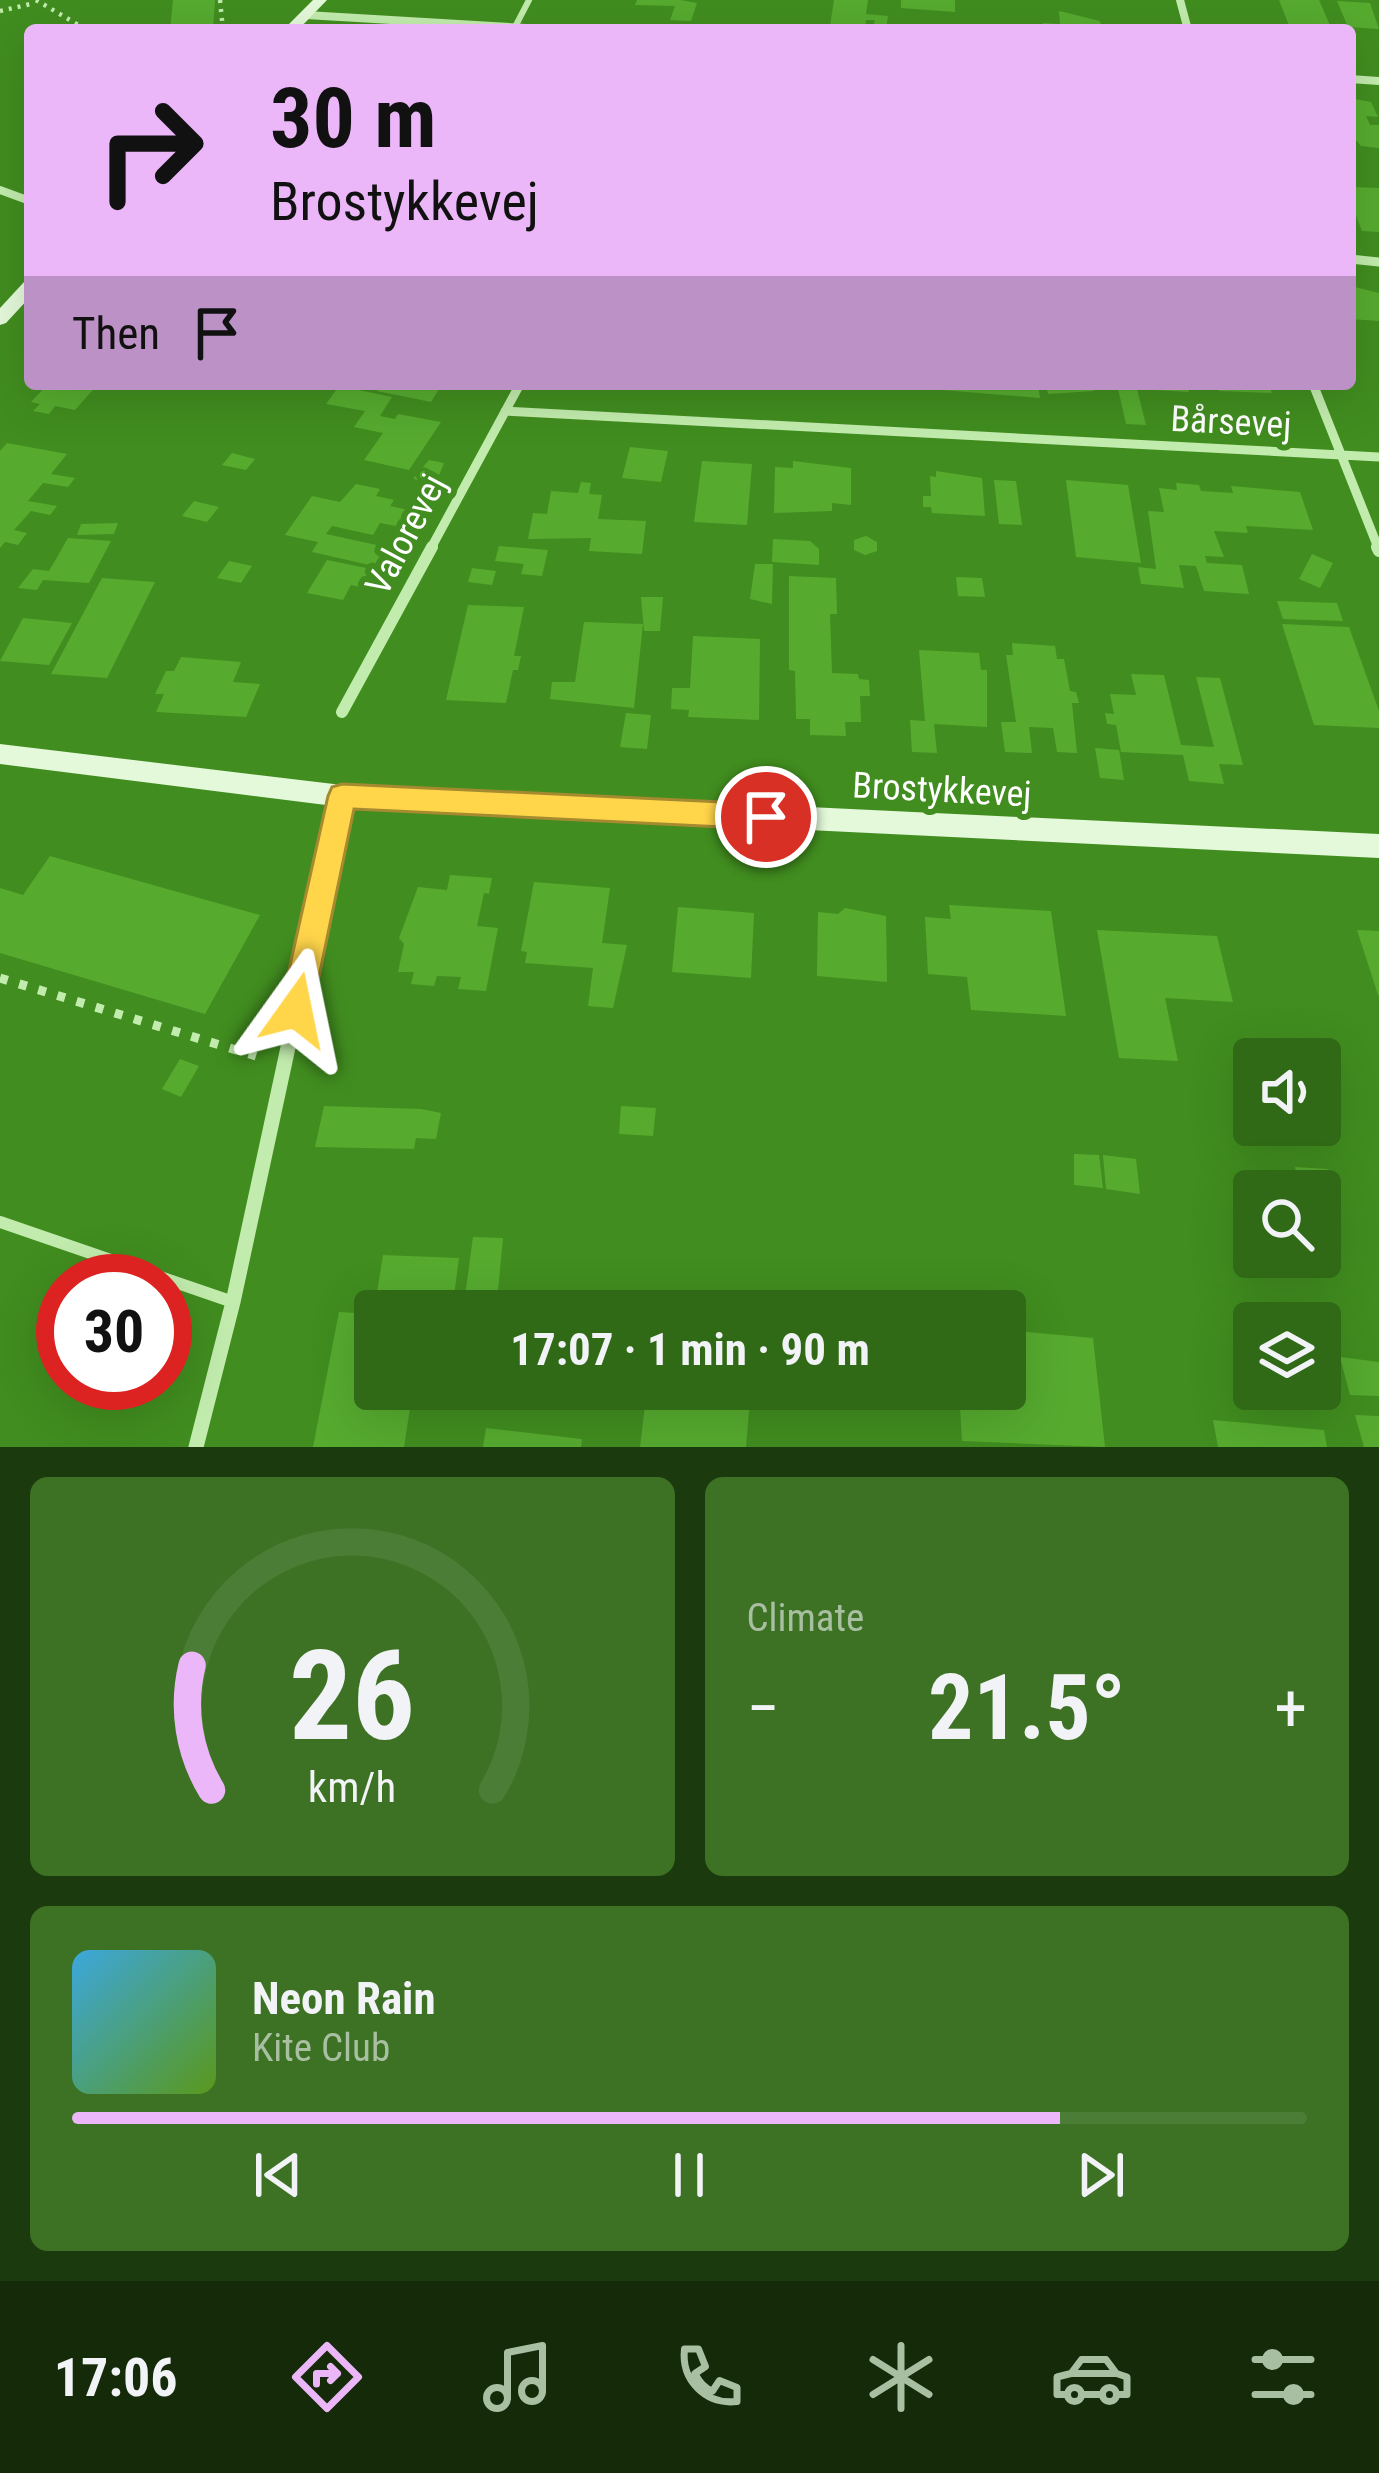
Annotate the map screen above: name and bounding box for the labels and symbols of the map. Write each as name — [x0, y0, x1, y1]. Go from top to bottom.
street label: Bårsevej — [1169, 398, 1292, 446]
street label: Valorevej — [357, 467, 455, 602]
street label: Brostykkevej — [851, 764, 1033, 816]
pin — [715, 766, 817, 868]
position arrow — [233, 947, 359, 1073]
speed limit sign: 30 — [36, 1254, 192, 1410]

